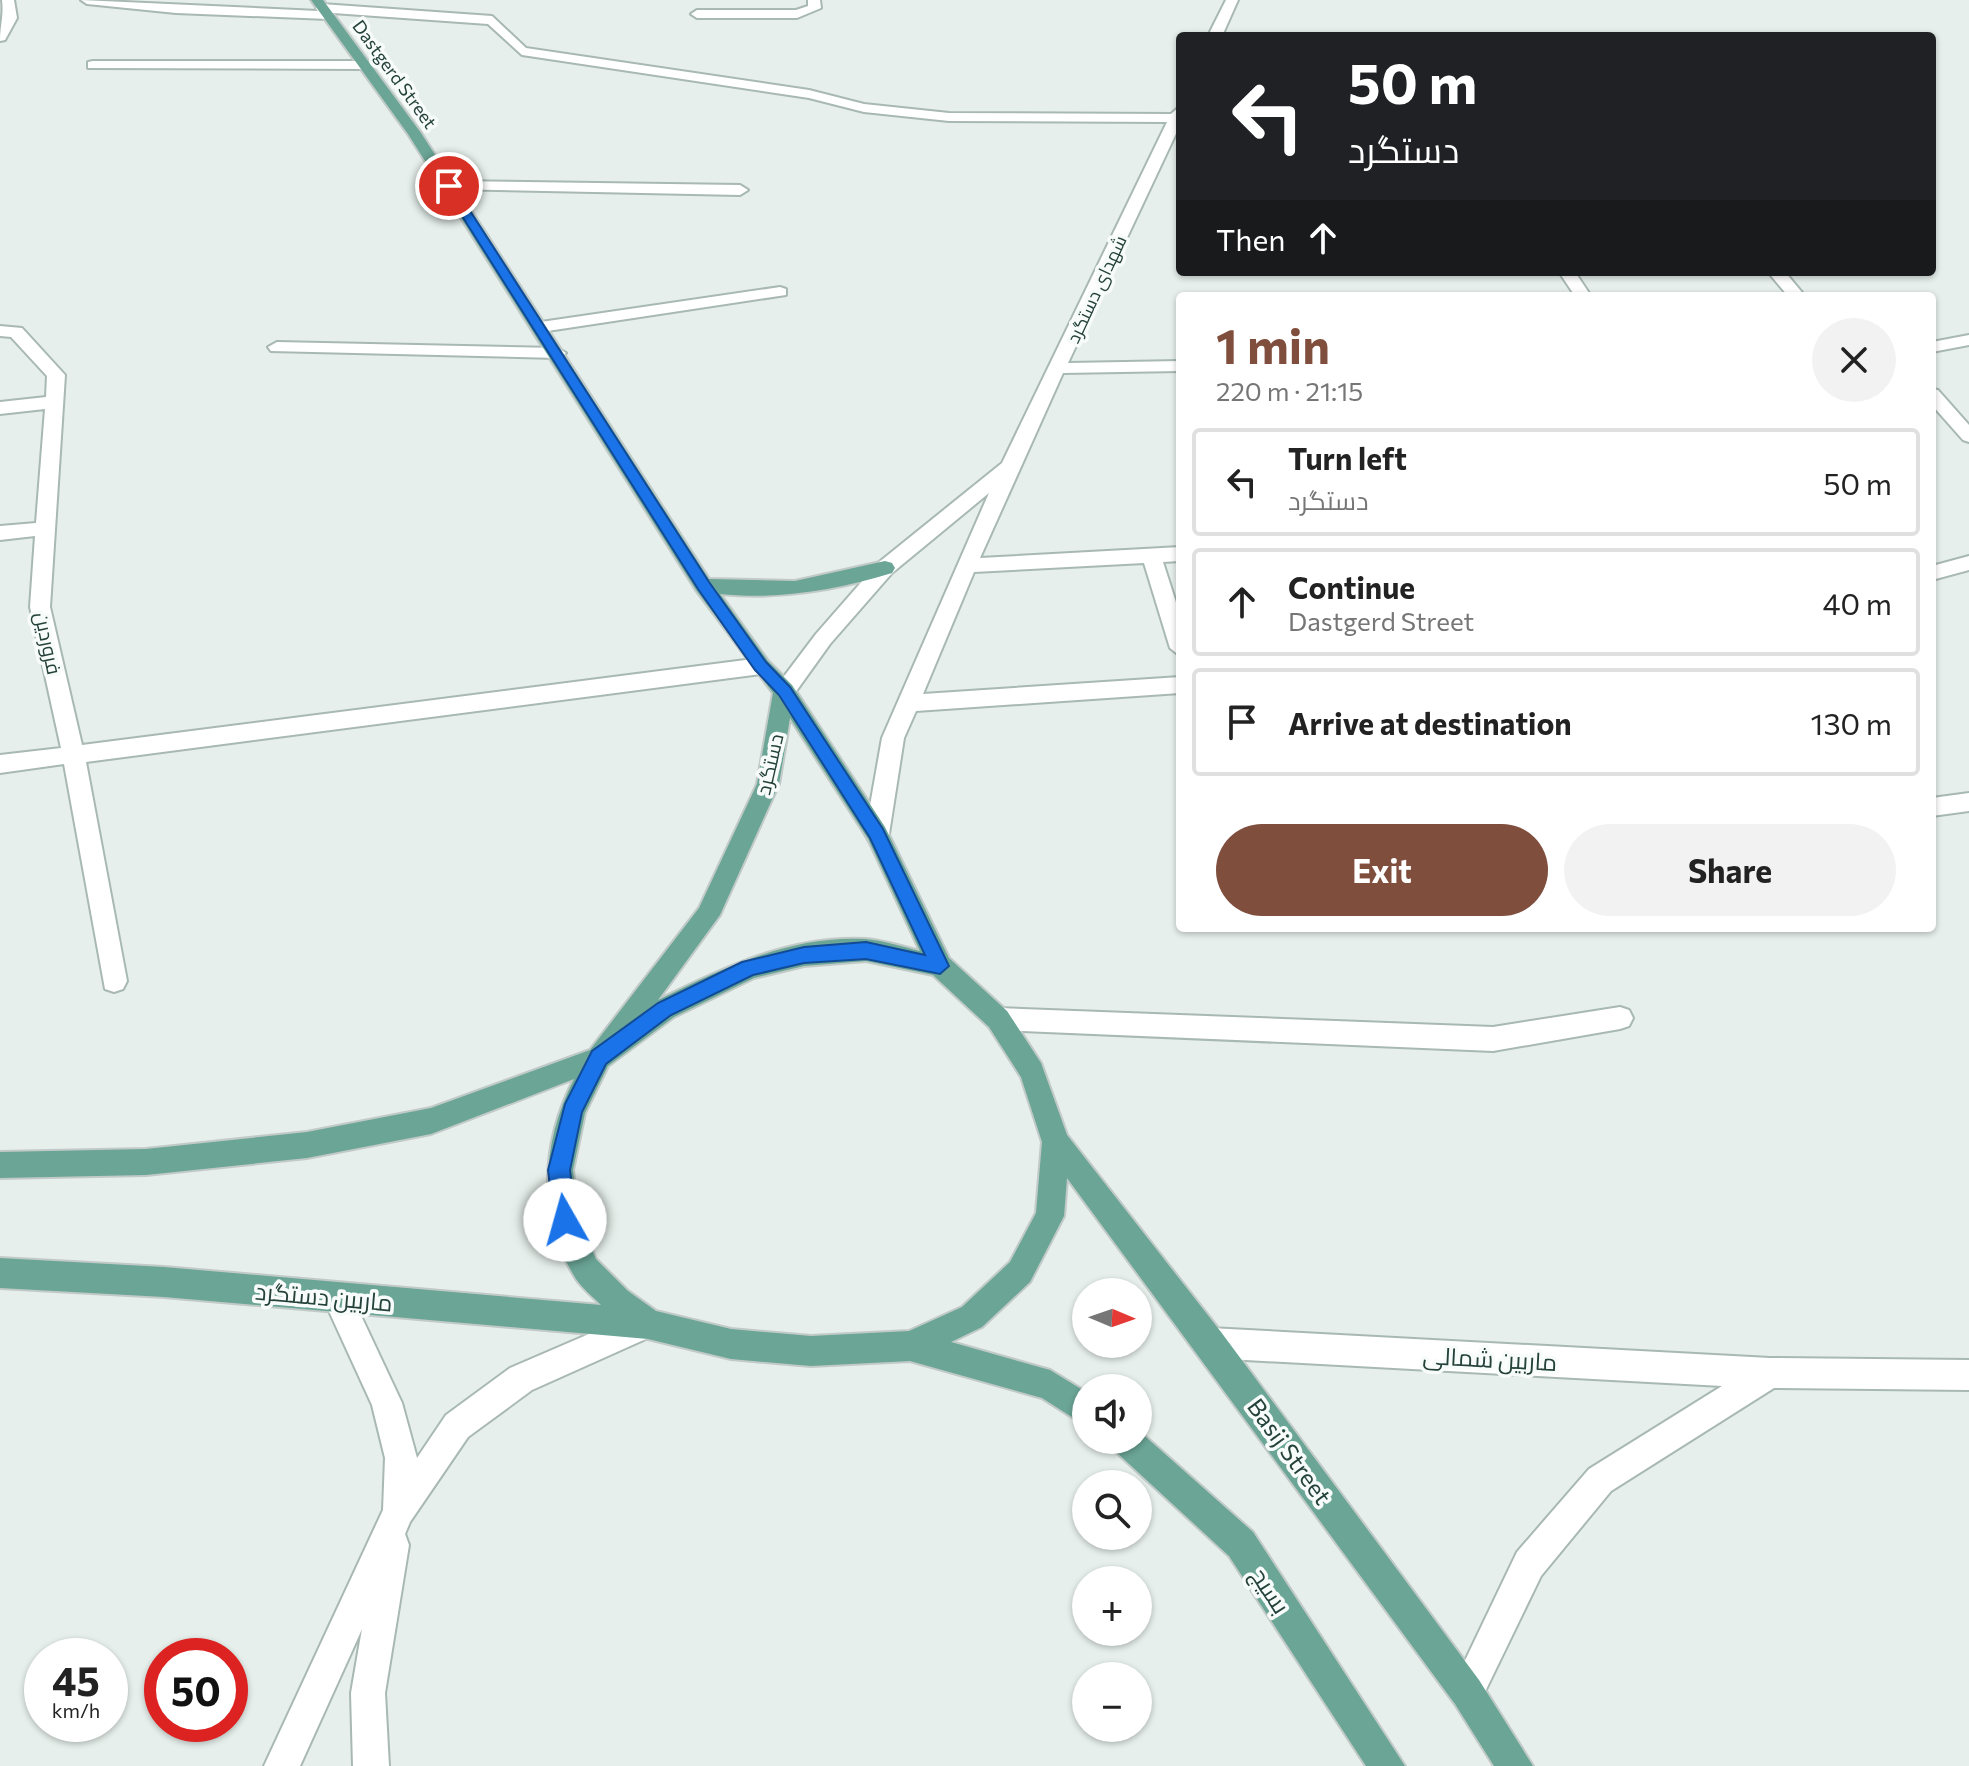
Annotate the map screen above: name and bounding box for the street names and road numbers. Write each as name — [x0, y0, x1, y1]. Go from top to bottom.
street label: Dastgerd Street — [348, 15, 442, 133]
street label: شهدای دستگرد — [1061, 232, 1131, 347]
street label: فروردین — [29, 610, 67, 677]
street label: دستگرد — [750, 731, 789, 797]
street label: ماربین دستگرد — [254, 1276, 394, 1317]
street label: ماربین شمالی — [1422, 1340, 1558, 1377]
street label: Basij Street — [1242, 1392, 1338, 1510]
street label: بسیج — [1243, 1561, 1297, 1620]

